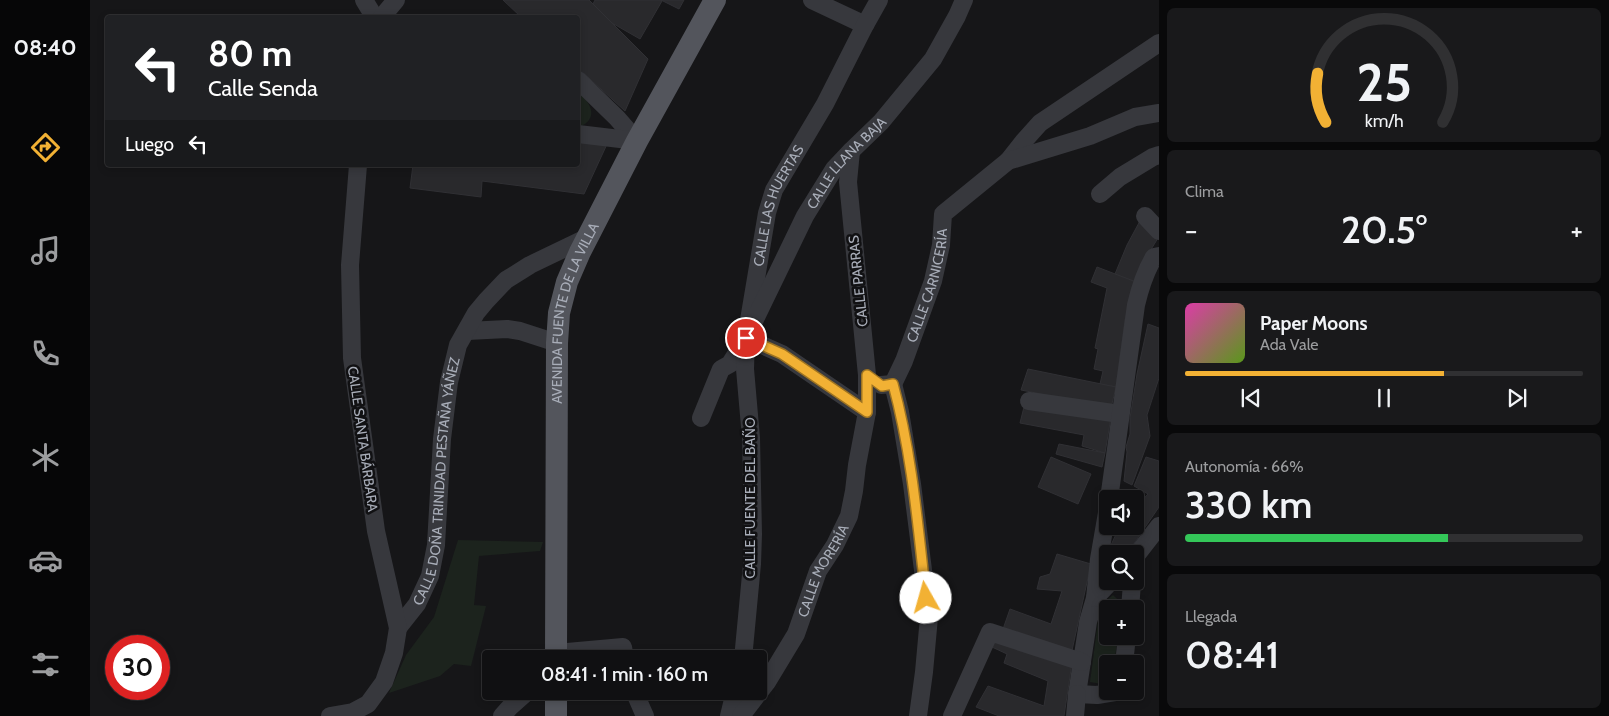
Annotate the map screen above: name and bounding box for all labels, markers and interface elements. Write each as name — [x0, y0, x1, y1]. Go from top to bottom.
text: 80 m — [208, 32, 292, 75]
text: 08:40 — [14, 34, 76, 61]
icon: left — [125, 35, 190, 100]
text: 25 — [1356, 51, 1412, 114]
text: Calle Senda — [208, 75, 318, 102]
text: km/h — [1364, 110, 1404, 131]
street label: CALLE LLANA BAJA — [803, 113, 890, 212]
icon: directions — [28, 130, 63, 165]
icon: left — [184, 130, 212, 158]
text: Luego — [125, 133, 174, 156]
street label: CALLE LAS HUERTAS — [749, 142, 808, 268]
text: Clima — [1185, 182, 1224, 201]
text: 20.5° — [1341, 206, 1427, 253]
text: − — [1185, 213, 1197, 247]
text: + — [1571, 213, 1583, 247]
street label: AVENIDA FUENTE DE LA VILLA — [548, 219, 603, 404]
street label: CALLE CARNICERÍA — [902, 227, 951, 345]
icon: music — [28, 233, 63, 268]
street label: CALLE PARRAS — [844, 234, 872, 328]
text: Paper Moons — [1260, 312, 1368, 335]
pin — [725, 317, 767, 359]
icon: arrive — [732, 324, 760, 352]
text: Ada Vale — [1260, 335, 1319, 354]
icon: phone — [28, 336, 63, 371]
street label: CALLE DOÑA TRINIDAD PESTAÑA YÁÑEZ — [409, 355, 464, 608]
street label: CALLE SANTA BÁRBARA — [344, 365, 382, 513]
icon: previous — [1237, 384, 1265, 412]
icon: pause — [1370, 384, 1398, 412]
icon: next — [1503, 384, 1531, 412]
street label: CALLE FUENTE DEL BAÑO — [741, 417, 759, 579]
icon: climate — [28, 440, 63, 475]
text: Autonomía · 66% — [1185, 457, 1304, 476]
text: 330 km — [1185, 481, 1312, 528]
map controls — [1099, 490, 1144, 700]
button: sound — [1099, 490, 1144, 535]
street label: CALLE MORERÍA — [794, 521, 853, 619]
icon: car — [28, 543, 63, 578]
button: search — [1099, 545, 1144, 590]
position arrow — [899, 571, 951, 623]
button: + — [1099, 600, 1144, 645]
text: Llegada — [1185, 607, 1237, 626]
text: 08:41 — [1185, 631, 1279, 678]
speed limit sign: 30 — [105, 635, 170, 700]
icon: filters — [28, 647, 63, 682]
button: − — [1099, 655, 1144, 700]
text: 08:41 · 1 min · 160 m — [541, 663, 708, 686]

